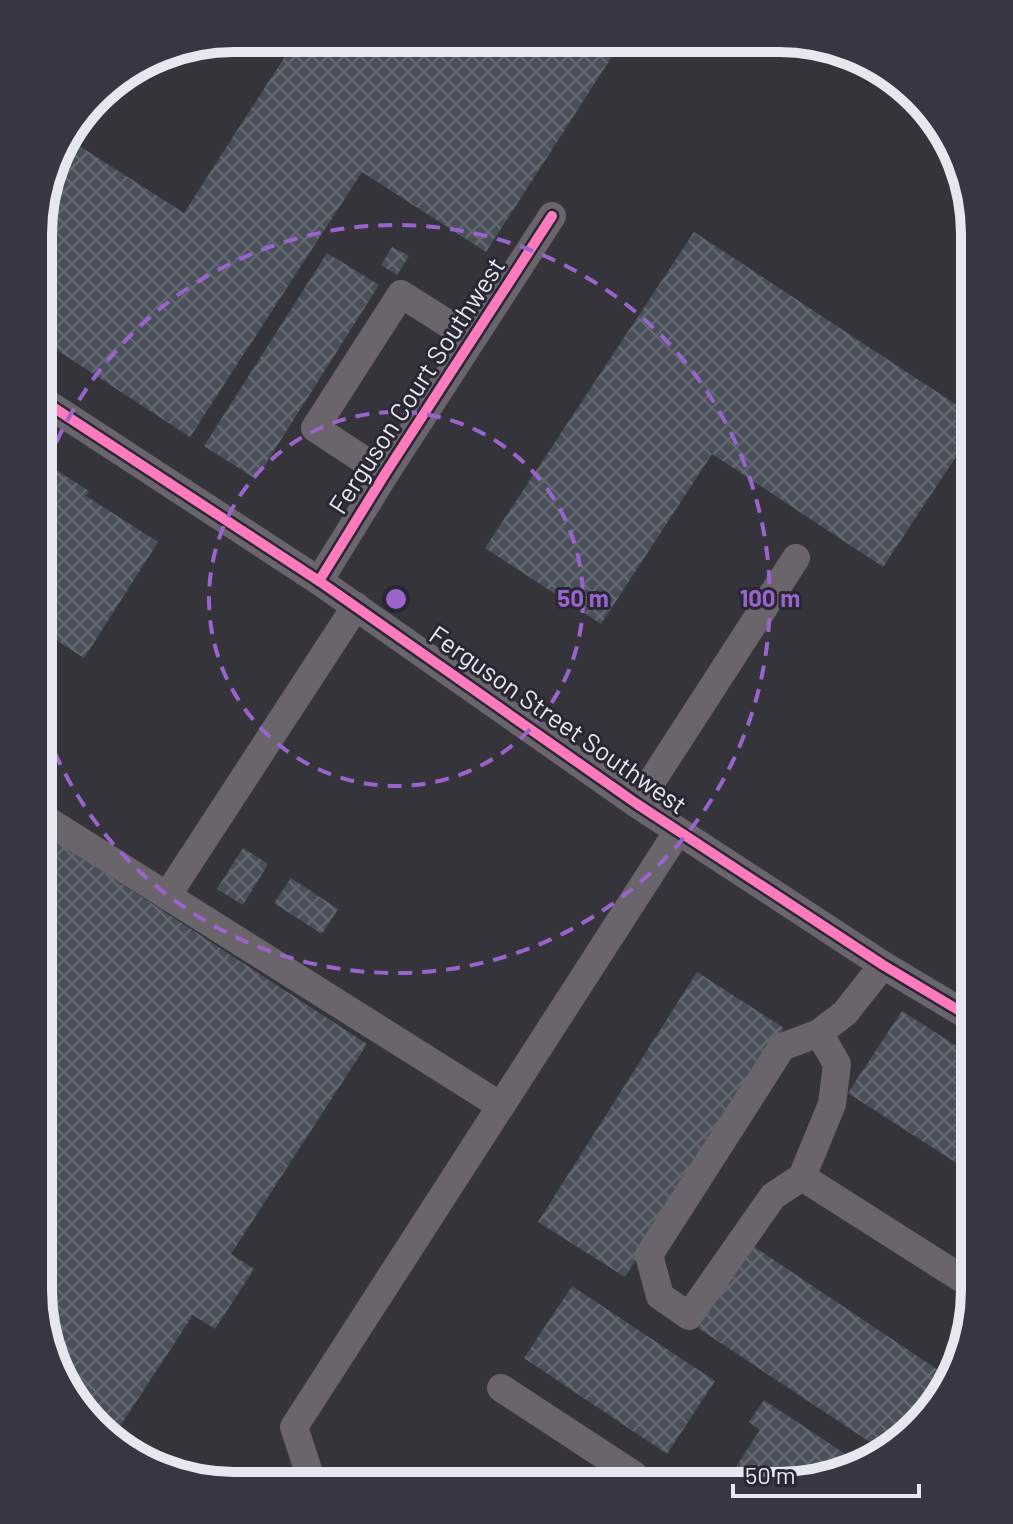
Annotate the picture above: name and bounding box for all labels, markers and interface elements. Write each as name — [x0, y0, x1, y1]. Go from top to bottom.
street label: Ferguson Court Southwest — [321, 251, 510, 519]
text: 50 m — [557, 583, 609, 612]
text: 100 m — [740, 583, 800, 612]
centre of rings — [382, 585, 410, 613]
street label: Ferguson Street Southwest — [424, 618, 694, 820]
scale bar — [733, 1448, 919, 1498]
text: 50 m — [745, 1460, 796, 1489]

